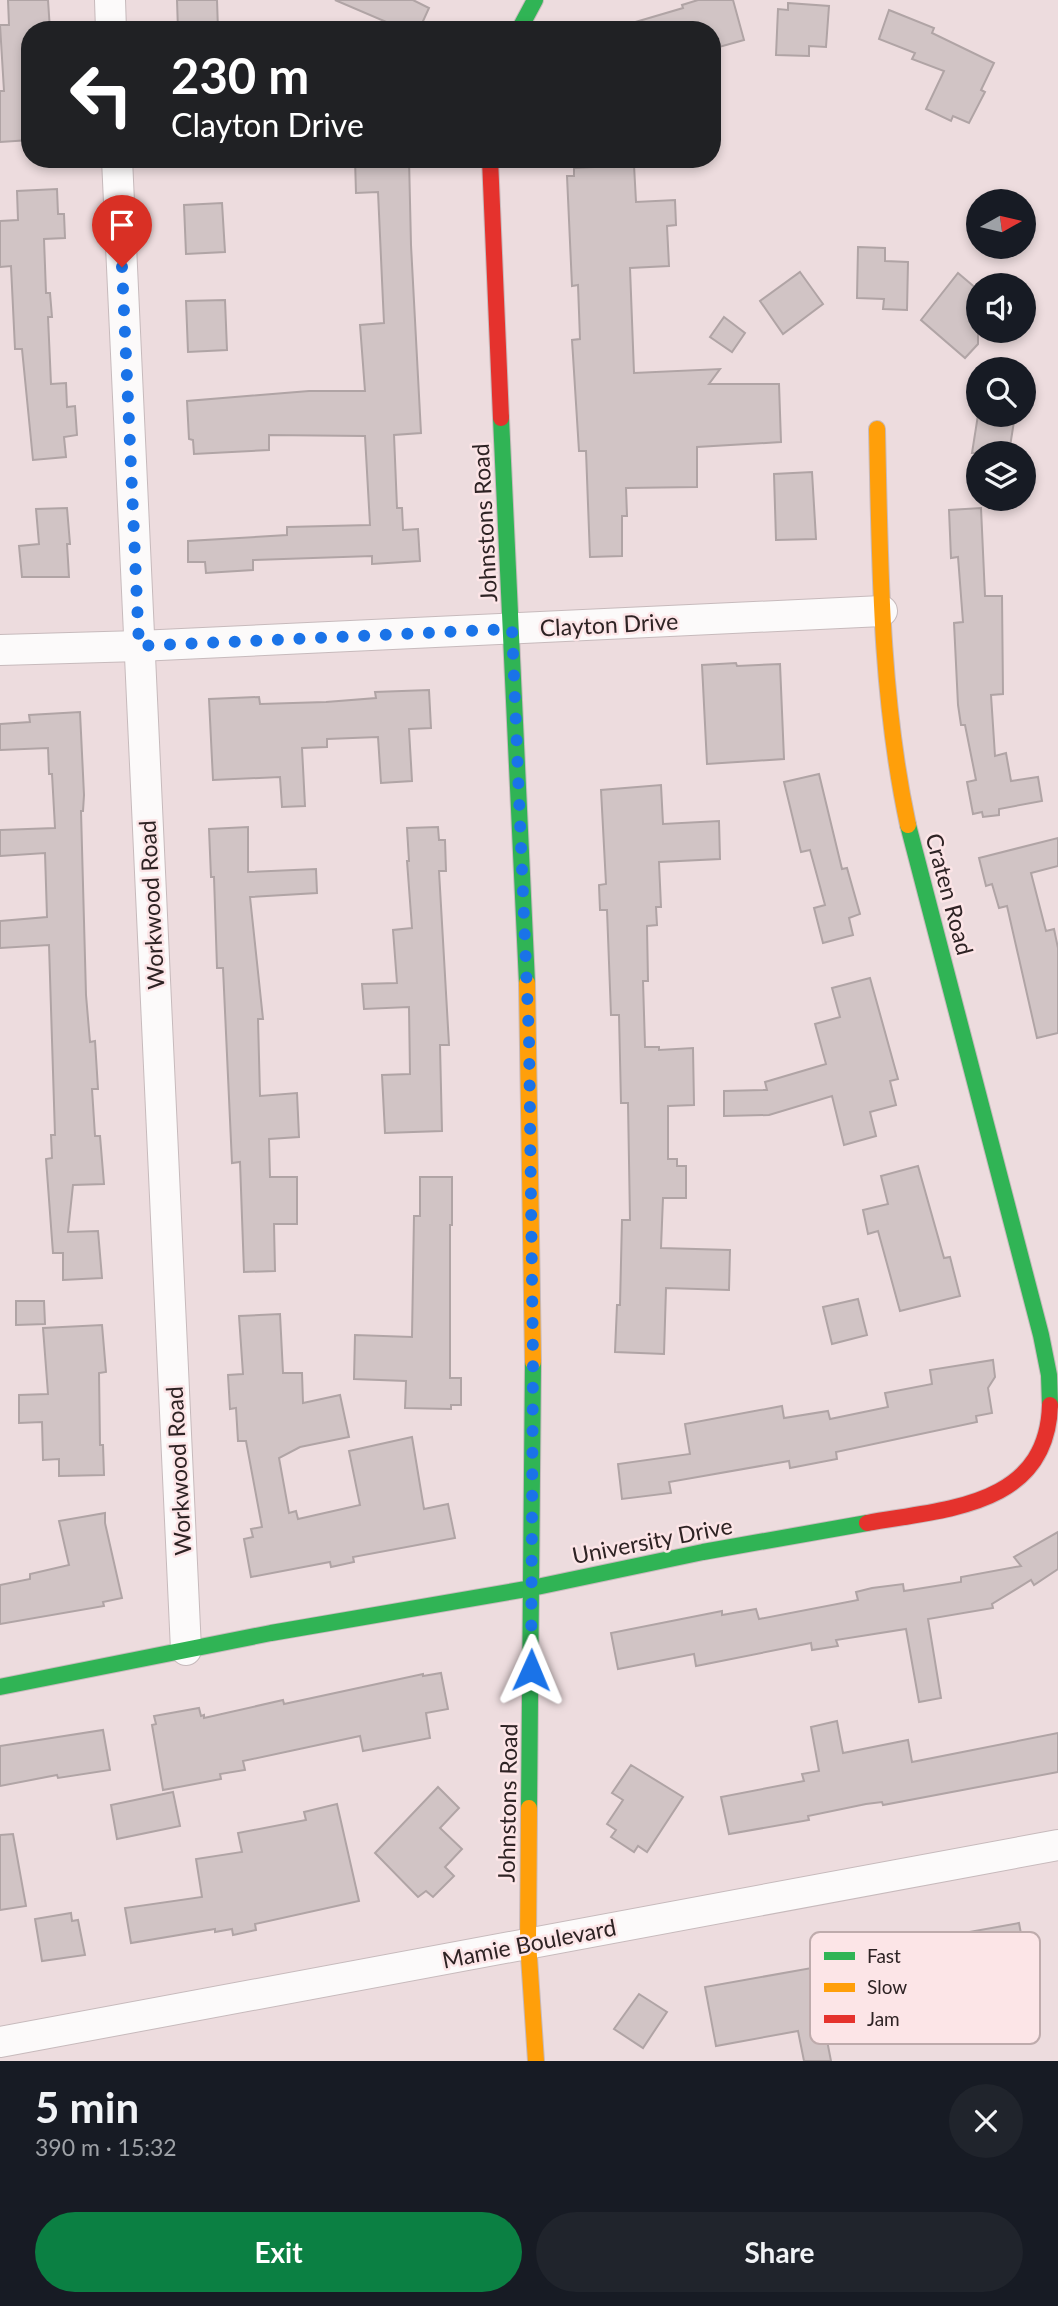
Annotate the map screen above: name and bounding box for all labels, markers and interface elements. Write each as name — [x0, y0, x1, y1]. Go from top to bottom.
text: 230 m — [171, 46, 309, 104]
icon: left — [56, 49, 147, 140]
text: Clayton Drive — [171, 105, 364, 144]
north arrow — [966, 189, 1036, 259]
map controls — [966, 189, 1036, 511]
pin — [92, 195, 152, 267]
icon: arrive — [103, 206, 141, 244]
button: sound — [966, 273, 1036, 343]
button: search — [966, 357, 1036, 427]
button: layers — [966, 441, 1036, 511]
street label: Johnstons Road — [466, 443, 502, 603]
street label: Clayton Drive — [539, 606, 679, 642]
street label: Workwood Road — [133, 820, 169, 990]
street label: Craten Road — [920, 830, 980, 958]
street label: Workwood Road — [160, 1386, 196, 1556]
street label: University Drive — [569, 1511, 735, 1569]
position arrow — [494, 1633, 568, 1707]
street label: Johnstons Road — [492, 1723, 522, 1883]
street label: Mamie Boulevard — [440, 1912, 618, 1974]
legend — [810, 1932, 1040, 2044]
text: Fast — [867, 1944, 901, 1967]
text: Slow — [867, 1975, 907, 1998]
text: Jam — [867, 2007, 900, 2030]
text: 5 min — [35, 2082, 139, 2132]
button: close — [949, 2084, 1023, 2158]
text: 390 m · 15:32 — [35, 2133, 177, 2161]
button: Exit — [35, 2212, 522, 2292]
button: Share — [536, 2212, 1023, 2292]

